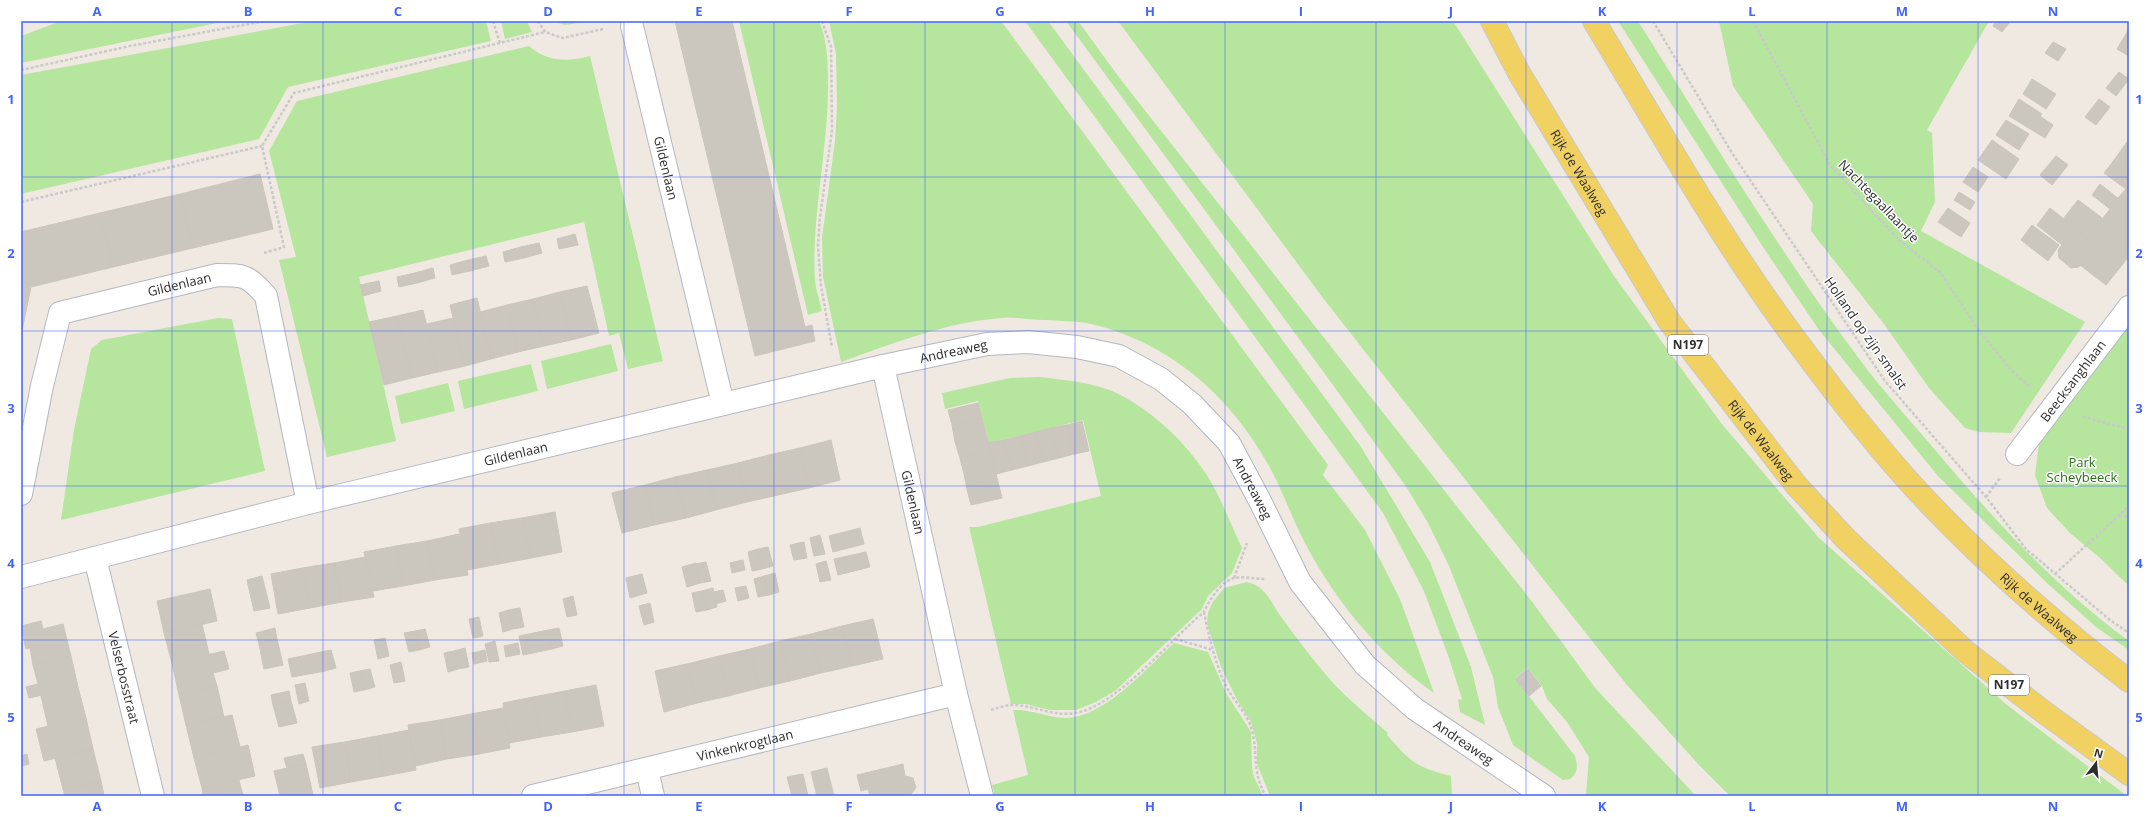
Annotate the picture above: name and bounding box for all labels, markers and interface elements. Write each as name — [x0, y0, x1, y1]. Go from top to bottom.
text: A — [93, 2, 102, 20]
text: B — [244, 2, 253, 20]
text: C — [394, 2, 402, 20]
text: D — [543, 2, 553, 20]
text: E — [695, 2, 703, 20]
text: F — [845, 2, 853, 20]
text: G — [995, 2, 1005, 20]
text: H — [1145, 2, 1155, 20]
text: I — [1299, 2, 1303, 20]
text: J — [1448, 2, 1453, 20]
text: K — [1598, 2, 1607, 20]
text: L — [1748, 2, 1756, 20]
text: M — [1896, 2, 1908, 20]
text: N — [2048, 2, 2058, 20]
text: 1 — [7, 90, 15, 108]
text: 1 — [2135, 90, 2143, 108]
street label: Rijk de Waalweg — [1546, 126, 1612, 219]
street label: Gildenlaan — [650, 134, 683, 202]
street label: Nachtegaallaantje — [1835, 156, 1923, 246]
text: 2 — [7, 244, 15, 262]
text: 2 — [2135, 244, 2143, 262]
street label: Gildenlaan — [146, 268, 213, 301]
street label: Holland op zijn smalst — [1820, 273, 1912, 393]
street label: Andreaweg — [918, 335, 989, 367]
road number: N197 — [1668, 335, 1708, 355]
street label: Beecksanghlaan — [2036, 336, 2110, 425]
street label: Rijk de Waalweg — [1724, 396, 1798, 484]
text: 3 — [7, 399, 15, 417]
text: 3 — [2135, 399, 2143, 417]
street label: Gildenlaan — [482, 437, 550, 470]
street label: Andreaweg — [1229, 453, 1277, 522]
park label: Park Scheybeeck — [2047, 453, 2118, 486]
street label: Gildenlaan — [897, 468, 929, 536]
text: 4 — [7, 554, 15, 572]
text: 4 — [2135, 554, 2143, 572]
street label: Rijk de Waalweg — [1996, 568, 2082, 646]
street label: Velserbosstraat — [104, 629, 144, 726]
road number: N197 — [1989, 675, 2029, 695]
text: 5 — [7, 708, 15, 726]
text: 5 — [2135, 708, 2143, 726]
street label: Andreaweg — [1430, 715, 1497, 769]
street label: Vinkenkrogtlaan — [695, 725, 795, 765]
north arrow — [2076, 743, 2116, 783]
text: N — [2093, 744, 2105, 761]
text: A — [93, 797, 102, 815]
text: B — [244, 797, 253, 815]
text: C — [394, 797, 402, 815]
text: D — [543, 797, 553, 815]
text: E — [695, 797, 703, 815]
text: F — [845, 797, 853, 815]
text: G — [995, 797, 1005, 815]
text: H — [1145, 797, 1155, 815]
text: I — [1299, 797, 1303, 815]
text: J — [1448, 797, 1453, 815]
text: K — [1598, 797, 1607, 815]
text: L — [1748, 797, 1756, 815]
text: M — [1896, 797, 1908, 815]
text: N — [2048, 797, 2058, 815]

